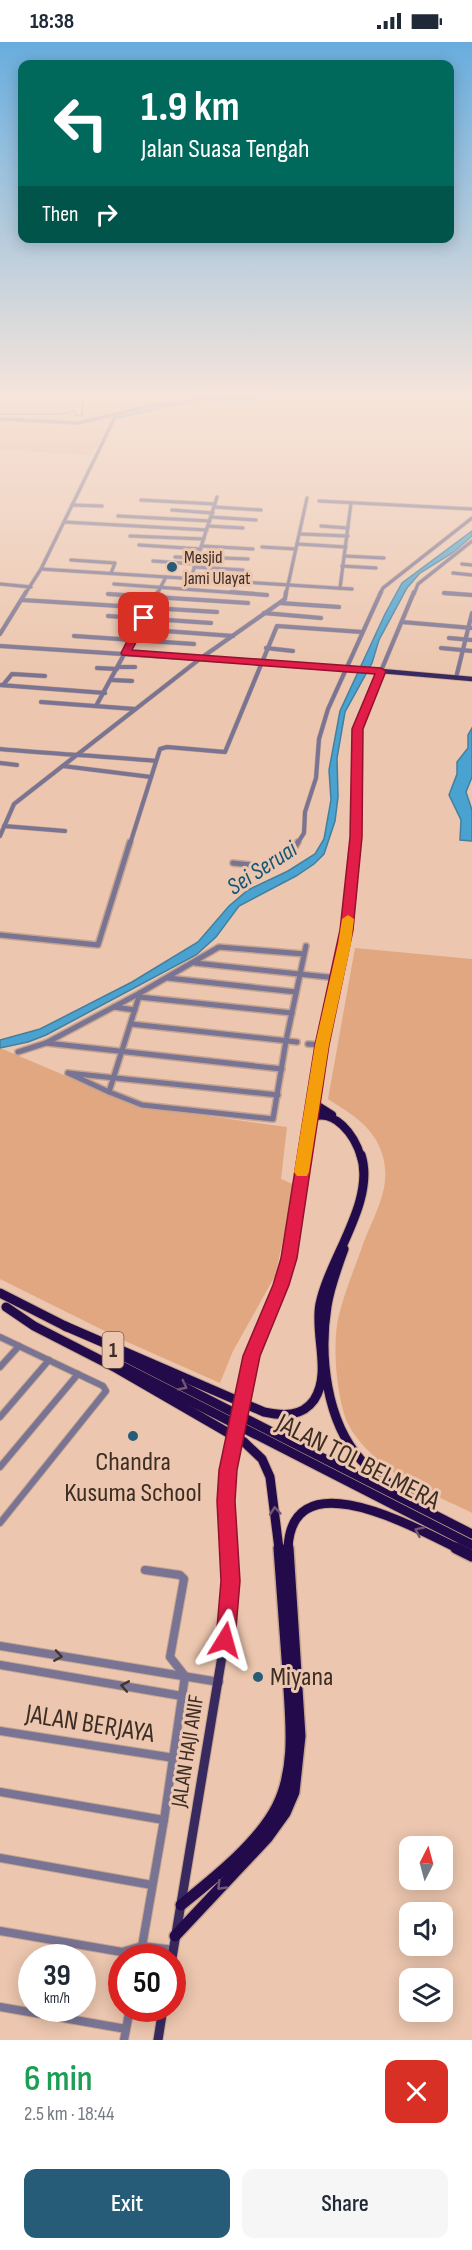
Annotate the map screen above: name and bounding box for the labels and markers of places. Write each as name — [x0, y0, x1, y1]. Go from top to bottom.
place label: Mesjid Jami Ulayat — [183, 547, 251, 589]
marker: Mesjid Jami Ulayat — [165, 560, 179, 574]
pin — [118, 592, 169, 643]
marker: Chandra Kusuma School — [126, 1429, 140, 1443]
place label: Chandra Kusuma School — [64, 1446, 202, 1509]
place label: Miyana — [270, 1661, 333, 1693]
marker: Miyana — [251, 1670, 265, 1684]

